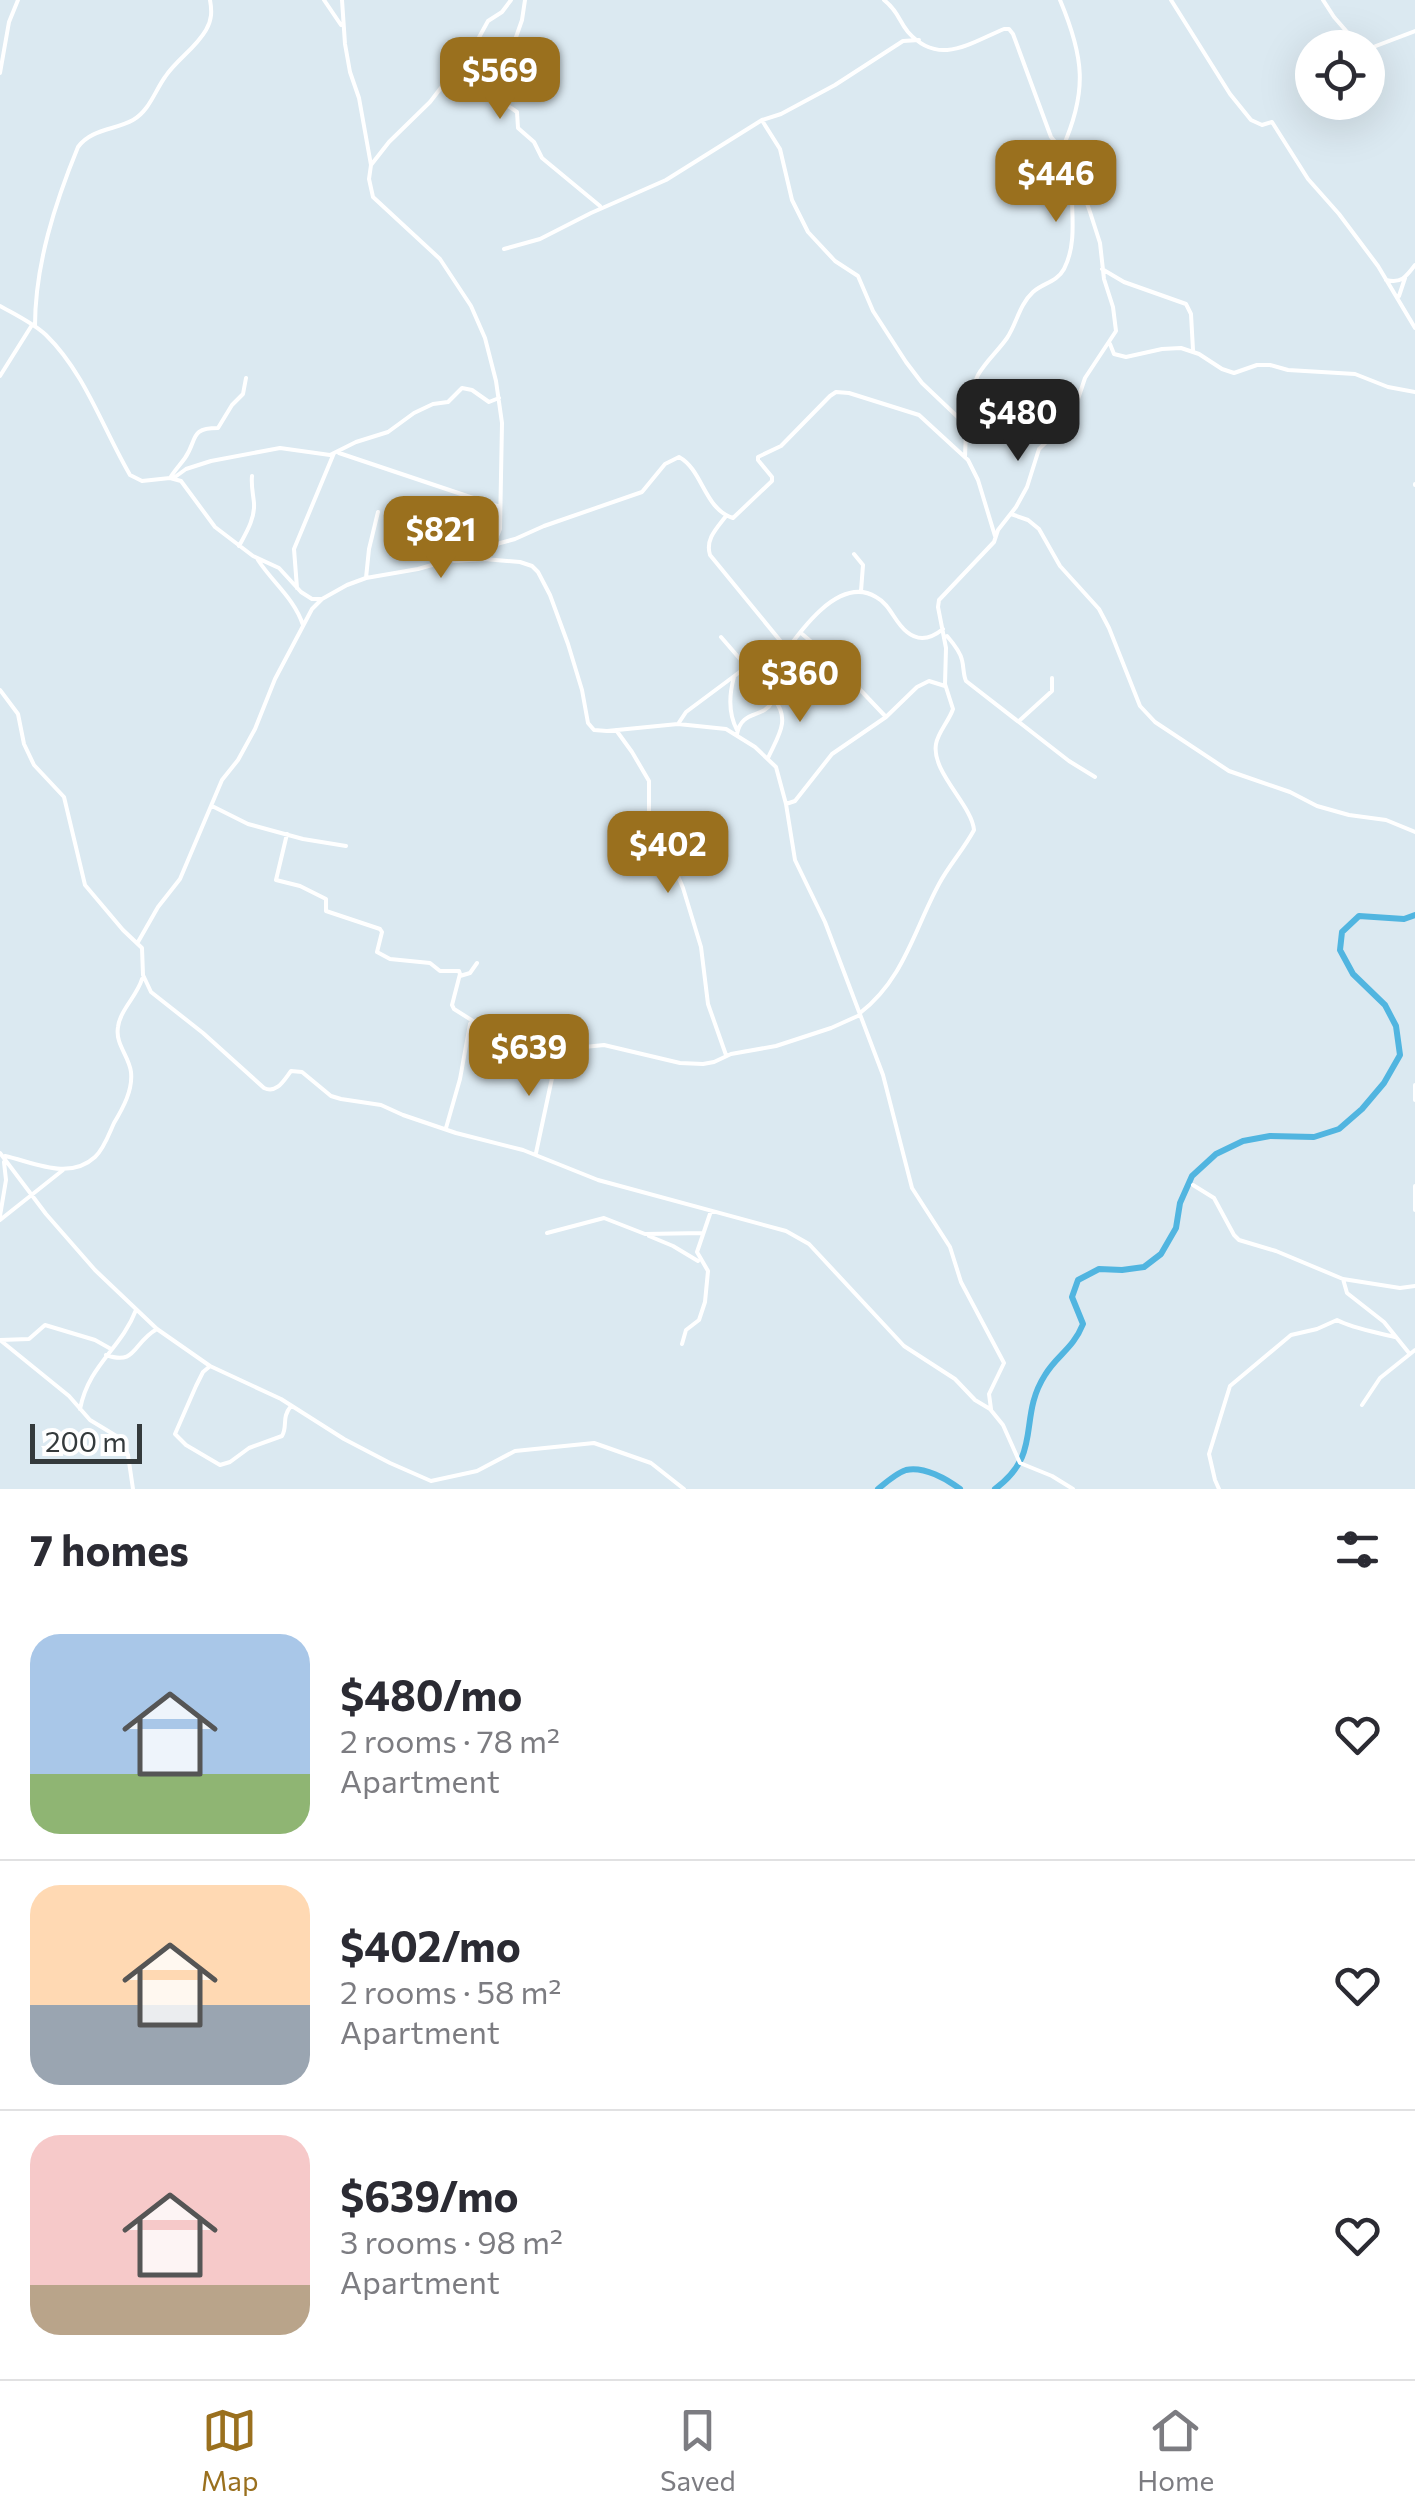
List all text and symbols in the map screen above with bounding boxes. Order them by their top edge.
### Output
map controls [1295,30,1385,120]
button: locate [1295,30,1385,120]
pin: $569 [441,37,559,122]
text: $569 [462,49,538,89]
pin: $446 [997,140,1115,225]
text: $446 [1017,152,1095,192]
pin: $480 [959,379,1077,464]
text: $480 [978,391,1058,431]
pin: $821 [382,496,500,581]
text: $821 [406,508,476,548]
pin: $360 [741,640,859,725]
text: $360 [761,652,839,692]
pin: $402 [609,811,727,896]
text: $402 [629,823,707,863]
pin: $639 [470,1014,588,1099]
text: $639 [491,1026,567,1066]
scale bar [30,1419,142,1464]
text: 200 m [45,1424,127,1458]
icon: filters [1330,1522,1385,1577]
text: 7 homes [30,1523,189,1575]
text: $480/mo [340,1668,522,1720]
icon: home [110,1674,230,1794]
icon: heart [1330,1707,1385,1762]
text: 2 rooms · 78 m² [340,1720,560,1760]
text: Apartment [340,1760,500,1800]
text: $402/mo [340,1919,521,1971]
icon: home [110,1925,230,2045]
icon: heart [1330,1958,1385,2013]
text: 2 rooms · 58 m² [340,1971,561,2011]
text: Apartment [340,2011,500,2051]
text: $639/mo [340,2169,519,2221]
icon: home [110,2175,230,2295]
icon: heart [1330,2208,1385,2263]
text: 3 rooms · 98 m² [340,2221,563,2261]
text: Apartment [340,2261,500,2301]
tab: Map [201,2403,259,2497]
tab: Saved [660,2403,736,2497]
tab: Home [1137,2403,1214,2497]

